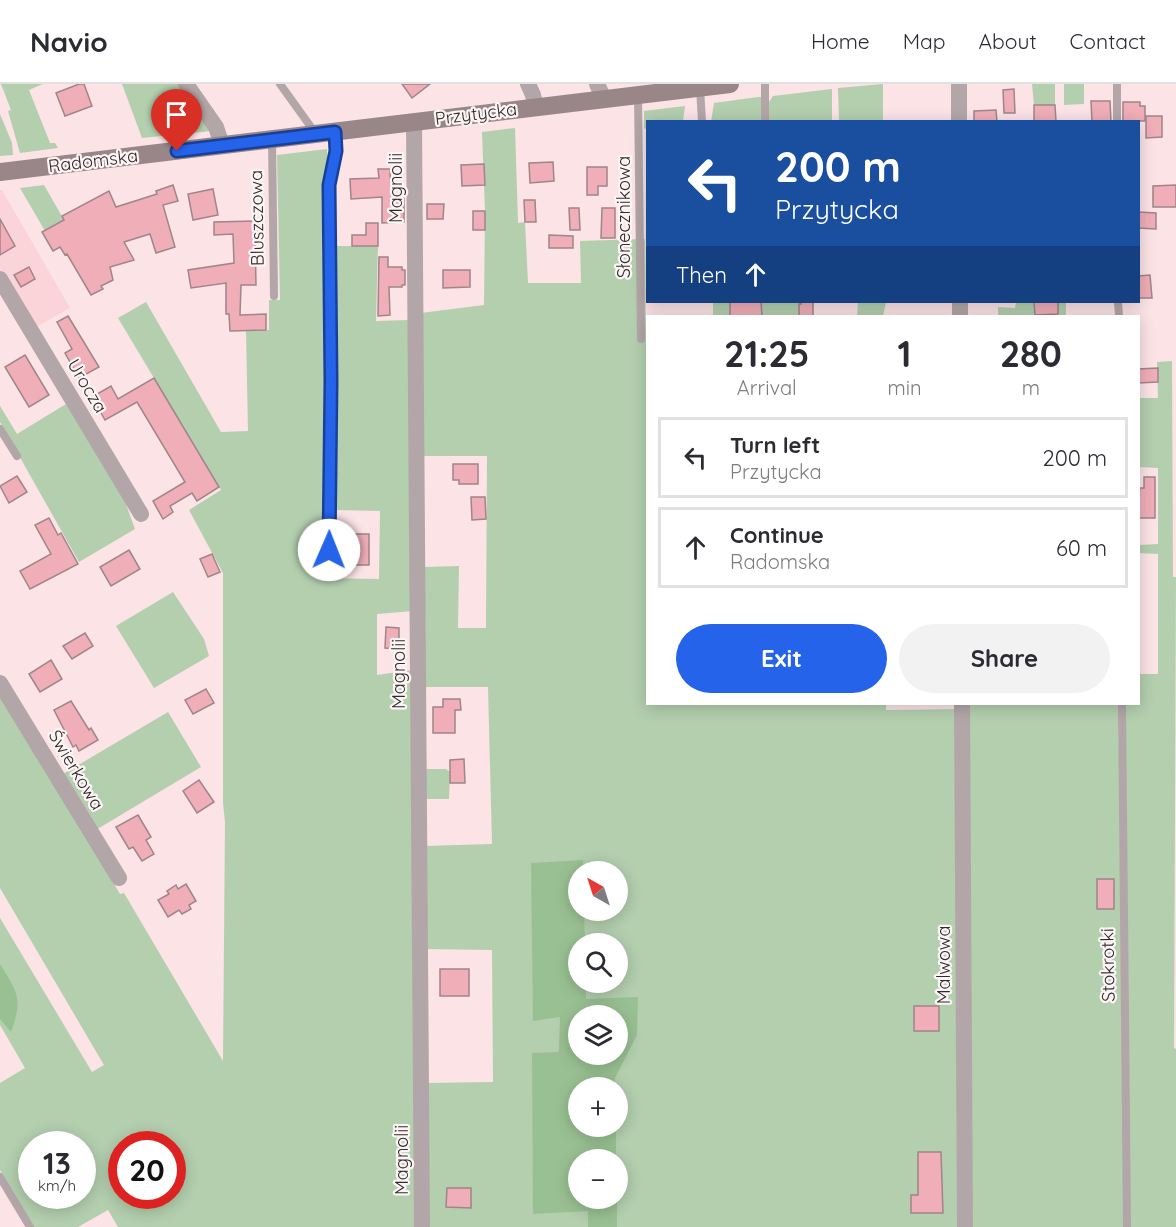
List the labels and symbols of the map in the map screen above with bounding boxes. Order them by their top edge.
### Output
pin [151,89,202,151]
street label: Przytycka [434,97,518,130]
street label: Radomska [47,144,139,177]
street label: Magnolii [384,153,407,223]
street label: Słonecznikowa [612,156,635,278]
street label: Bluszczowa [244,170,269,266]
street label: Urocza [62,354,113,417]
position arrow [297,518,361,582]
street label: Magnolii [387,639,410,709]
street label: Świerkowa [44,726,109,814]
north arrow [568,861,628,921]
street label: Malwowa [932,926,955,1004]
street label: Stokrotki [1095,928,1120,1002]
street label: Magnolii [390,1125,413,1195]
speed limit sign: 20 [108,1131,186,1209]

